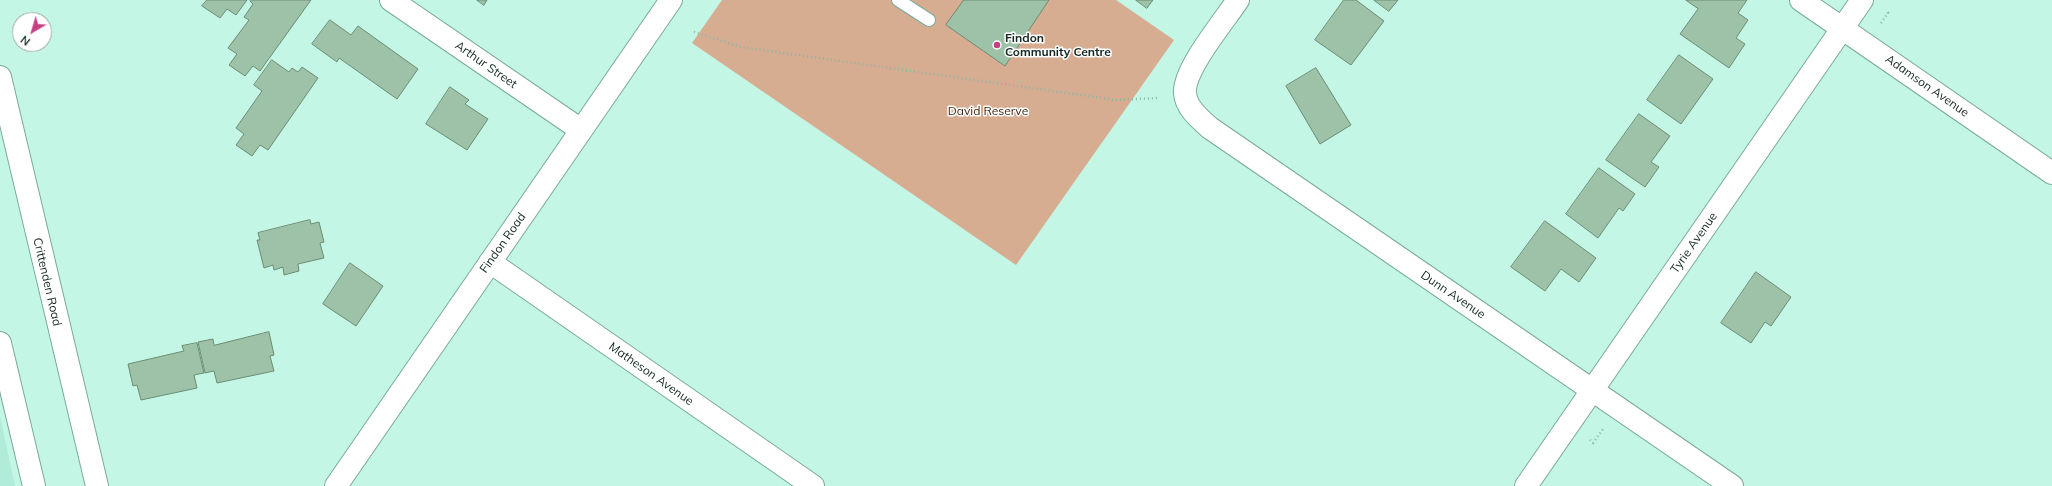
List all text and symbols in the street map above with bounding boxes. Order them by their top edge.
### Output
north arrow [12,12,52,52]
place label: Findon Community Centre [1005,31,1111,59]
text: N [18,33,33,49]
street label: Arthur Street [452,38,520,92]
marker: Findon Community Centre [992,40,1002,50]
street label: Adamson Avenue [1883,52,1971,120]
park label: David Reserve [948,104,1028,118]
street label: Findon Road [477,210,529,276]
street label: Tyrie Avenue [1668,210,1720,276]
street label: Crittenden Road [30,236,64,328]
street label: Dunn Avenue [1418,268,1488,322]
street label: Matheson Avenue [606,339,696,409]

